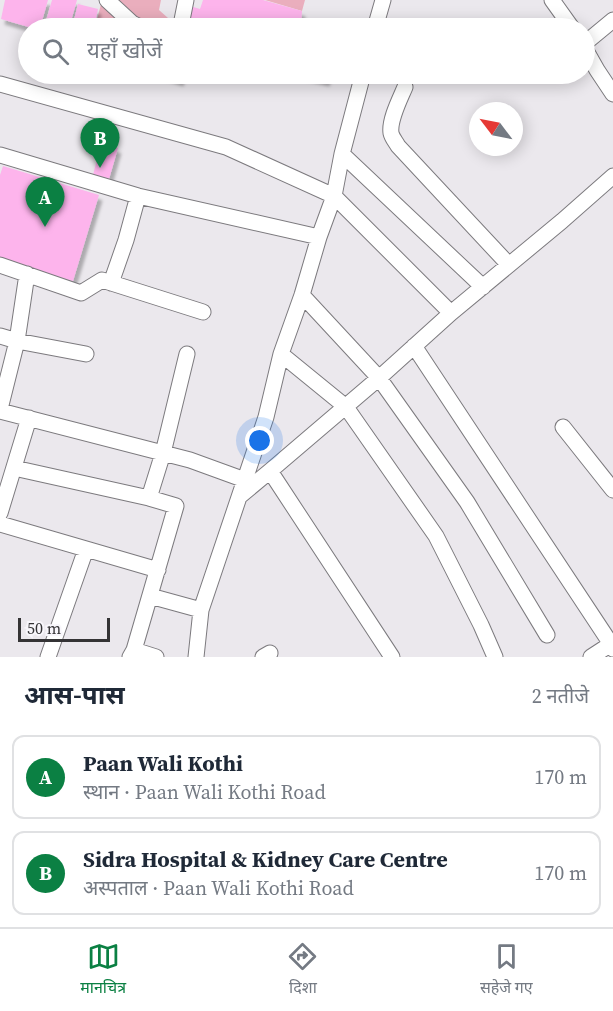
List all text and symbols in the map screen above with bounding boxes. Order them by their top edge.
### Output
search box [18,18,595,84]
icon: search [39,35,72,68]
text: यहाँ खोजें [87,35,162,65]
north arrow [469,102,523,156]
pin: B [80,118,120,168]
pin: A [26,178,64,227]
your location [245,426,274,455]
scale bar [18,615,110,642]
text: 50 m [27,617,61,639]
text: आस-पास [24,677,125,713]
text: 2 नतीजे [532,682,589,710]
text: Paan Wali Kothi [83,748,243,778]
text: A [39,763,52,791]
text: 170 m [534,763,587,791]
text: स्थान · Paan Wali Kothi Road [83,778,326,806]
text: Sidra Hospital & Kidney Care Centre [83,844,448,874]
text: B [39,859,52,887]
text: 170 m [534,859,587,887]
text: अस्पताल · Paan Wali Kothi Road [83,874,354,902]
tab: मानचित्र [80,940,126,1000]
tab: दिशा [286,940,319,1000]
tab: सहेजे गए [480,940,533,1000]

